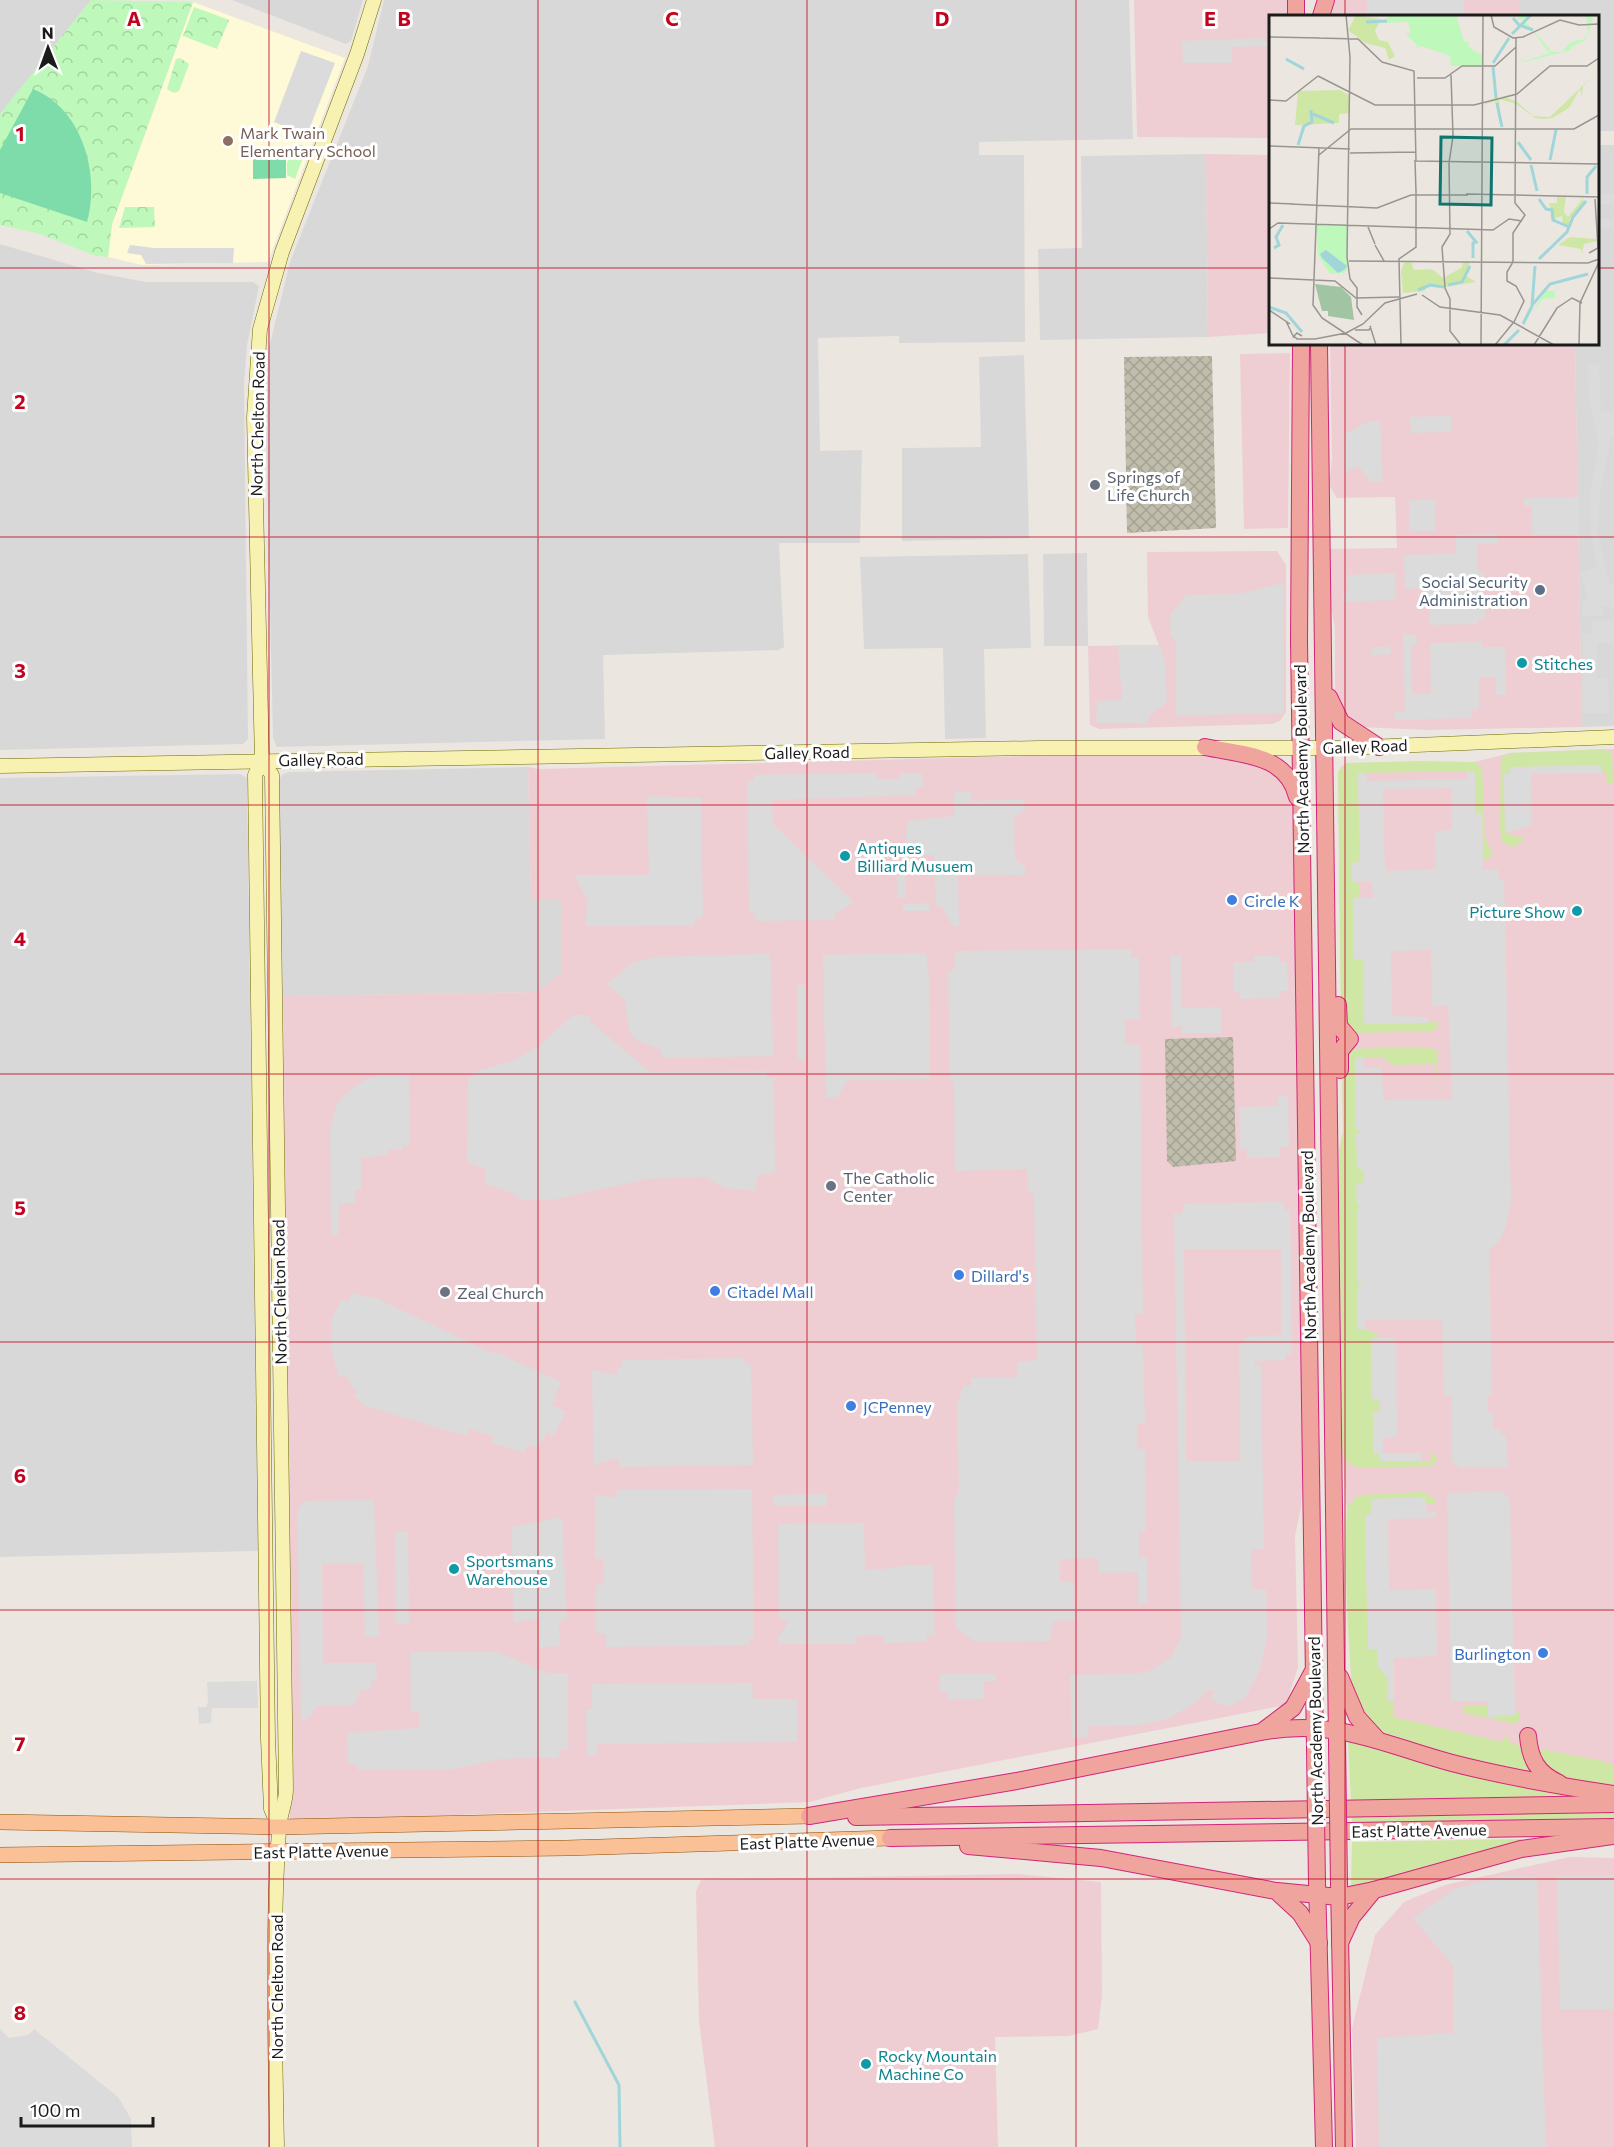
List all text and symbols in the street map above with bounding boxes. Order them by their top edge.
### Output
text: A [127,6,141,30]
text: B [397,6,411,30]
text: C [665,6,679,30]
text: D [935,6,949,30]
text: E [1204,6,1216,30]
inset map [1269,15,1599,345]
north arrow [18,18,78,78]
text: N [42,23,54,42]
text: 1 [15,121,25,145]
place label: Mark Twain Elementary School [240,123,376,160]
marker: Mark Twain Elementary School [221,134,235,148]
street label: North Chelton Road [246,351,268,497]
text: 2 [14,389,26,413]
place label: Springs of Life Church [1107,467,1190,504]
marker: Springs of Life Church [1088,478,1102,492]
place label: Social Security Administration [1419,572,1528,609]
marker: Social Security Administration [1533,583,1547,597]
place label: Stitches [1534,654,1593,673]
marker: Stitches [1515,656,1529,670]
text: 3 [14,658,26,682]
street label: North Academy Boulevard [1290,664,1312,854]
street label: Galley Road [1322,735,1408,757]
street label: Galley Road [764,742,850,762]
street label: Galley Road [278,749,364,769]
place label: Antiques Billiard Musuem [857,838,973,875]
marker: Antiques Billiard Musuem [838,849,852,863]
place label: Circle K [1244,891,1300,910]
marker: Circle K [1225,893,1239,907]
place label: Picture Show [1469,902,1565,921]
marker: Picture Show [1570,904,1584,918]
text: 4 [14,926,26,950]
street label: North Academy Boulevard [1297,1150,1319,1340]
place label: The Catholic Center [843,1168,935,1205]
marker: The Catholic Center [824,1179,838,1193]
text: 5 [14,1195,26,1219]
street label: North Chelton Road [268,1219,290,1365]
place label: Dillard's [971,1266,1029,1285]
marker: Dillard's [952,1268,966,1282]
place label: Citadel Mall [727,1282,813,1301]
place label: Zeal Church [457,1283,544,1302]
marker: Citadel Mall [708,1284,722,1298]
marker: Zeal Church [438,1285,452,1299]
place label: JCPenney [863,1397,932,1416]
marker: JCPenney [844,1399,858,1413]
text: 6 [14,1463,26,1487]
place label: Sportsmans Warehouse [466,1551,553,1588]
marker: Sportsmans Warehouse [447,1562,461,1576]
street label: North Academy Boulevard [1304,1636,1326,1826]
place label: Burlington [1454,1644,1531,1663]
marker: Burlington [1536,1646,1550,1660]
text: 7 [15,1731,26,1755]
street label: East Platte Avenue [1351,1819,1487,1841]
street label: East Platte Avenue [739,1829,875,1853]
street label: East Platte Avenue [253,1840,389,1862]
street label: North Chelton Road [267,1914,286,2060]
text: 8 [14,2000,26,2024]
place label: Rocky Mountain Machine Co [878,2046,997,2083]
marker: Rocky Mountain Machine Co [859,2057,873,2071]
scale bar [21,2090,153,2128]
text: 100 m [30,2099,80,2121]

